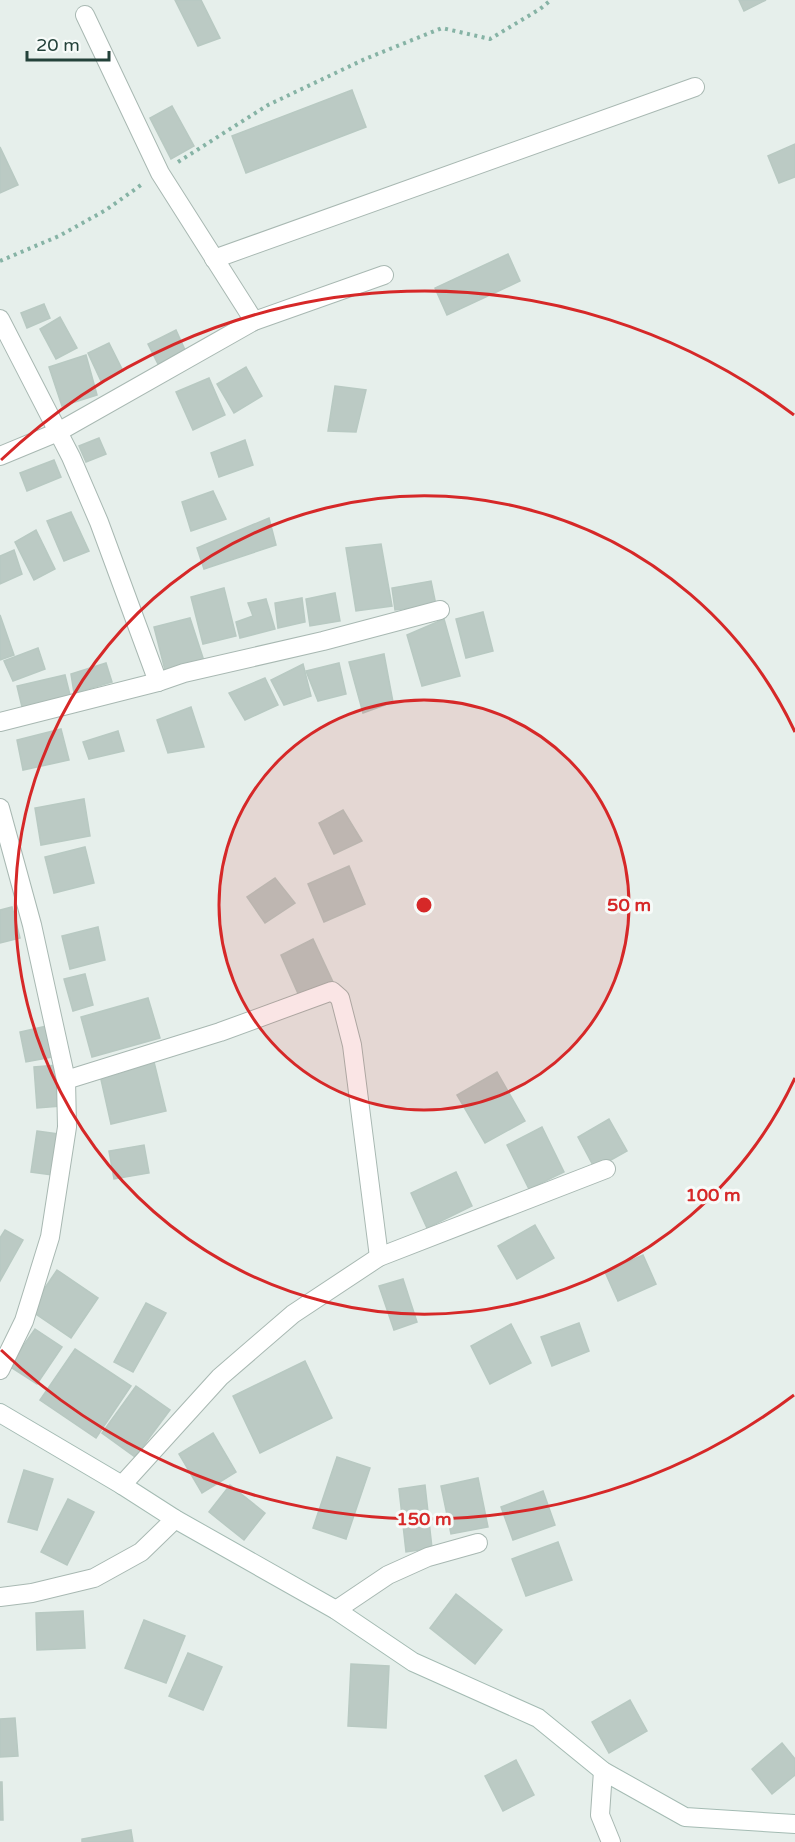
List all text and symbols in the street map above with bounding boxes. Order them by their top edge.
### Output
scale bar [27,24,110,62]
text: 20 m [36,34,80,56]
text: 50 m [607,894,651,916]
centre of rings [414,895,434,915]
text: 100 m [685,1184,741,1206]
text: 150 m [396,1508,452,1530]

